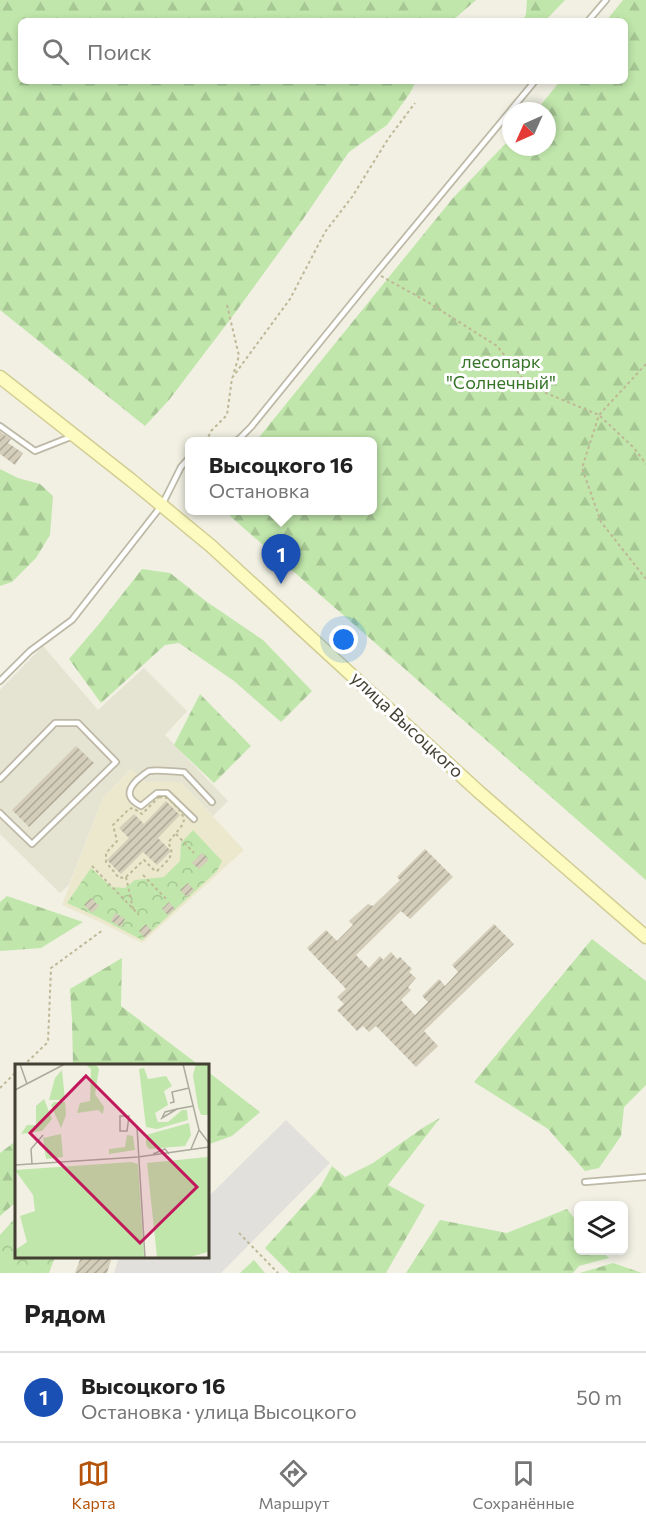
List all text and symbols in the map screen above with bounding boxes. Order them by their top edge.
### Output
search box [18,18,628,84]
icon: search [39,35,72,68]
text: Поиск [87,38,152,65]
north arrow [502,102,556,156]
park label: лесопарк "Солнечный" [446,350,556,393]
popup [185,437,377,515]
text: Высоцкого 16 [209,451,353,478]
text: Остановка [209,478,310,502]
pin: 1 [262,534,300,584]
your location [329,625,358,654]
street label: улица Высоцкого [347,666,469,782]
inset map [15,1064,208,1258]
map controls [574,1201,628,1255]
button: layers [574,1201,628,1255]
text: Рядом [24,1297,106,1328]
text: Высоцкого 16 [81,1372,226,1399]
text: 1 [39,1385,48,1409]
text: 50 m [576,1385,622,1409]
text: Остановка · улица Высоцкого [81,1399,357,1423]
tab: Карта [71,1457,116,1512]
tab: Маршрут [258,1457,330,1512]
tab: Сохранённые [472,1457,575,1512]

